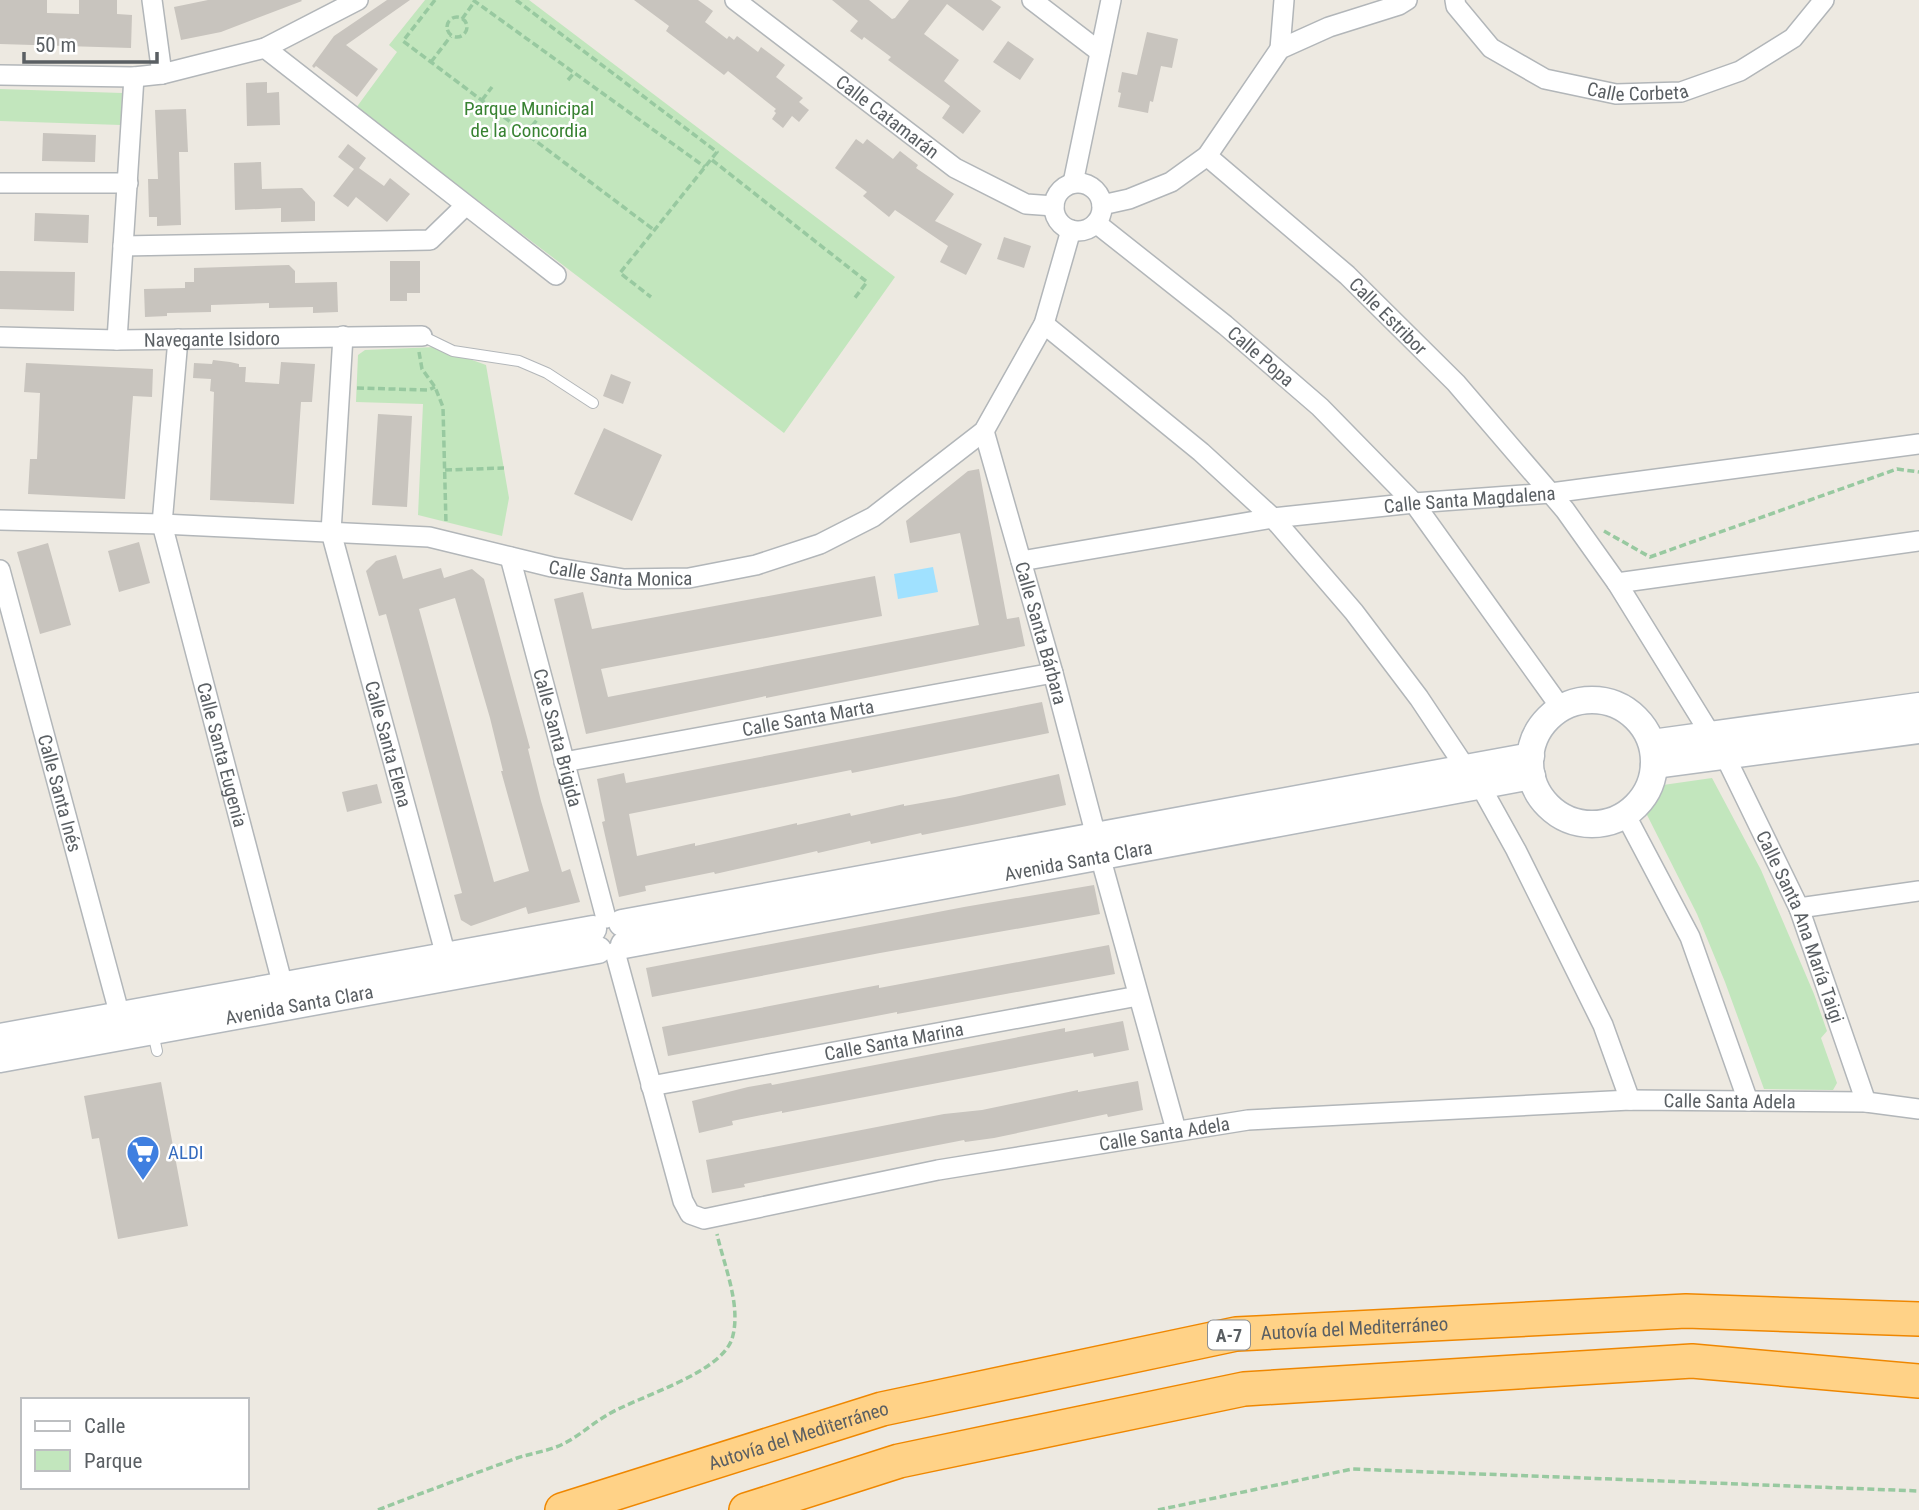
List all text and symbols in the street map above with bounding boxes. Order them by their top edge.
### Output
scale bar [24,21,158,65]
text: 50 m [35,33,76,57]
street label: Calle Catamarán [831,70,944,163]
street label: Calle Corbeta [1585,77,1691,106]
park label: Parque Municipal de la Concordia [464,97,594,142]
street label: Calle Estribor [1345,272,1432,360]
street label: Calle Popa [1223,321,1299,391]
street label: Navegante Isidoro [144,326,280,351]
street label: Calle Santa Magdalena [1382,481,1556,518]
street label: Calle Santa Monica [547,555,692,591]
street label: Calle Santa Bárbara [1010,559,1072,707]
street label: Calle Santa Brigida [529,666,587,809]
street label: Calle Santa Elena [360,678,417,810]
street label: Calle Santa Eugenia [192,680,252,829]
street label: Calle Santa Marta [740,694,876,741]
street label: Calle Santa Inés [33,732,87,854]
street label: Calle Santa Ana María Taigi [1751,827,1849,1026]
street label: Avenida Santa Clara [1002,835,1154,885]
street label: Avenida Santa Clara [223,980,375,1029]
street label: Calle Santa Marina [822,1017,965,1065]
street label: Calle Santa Adela [1664,1089,1796,1113]
street label: Calle Santa Adela [1097,1112,1231,1155]
supermarket icon: ALDI [124,1133,162,1182]
place label: ALDI [168,1141,204,1164]
street label: Autovía del Mediterráneo [1260,1312,1449,1344]
road number: A-7 [1208,1320,1250,1350]
street label: Autovía del Mediterráneo [706,1396,891,1475]
legend [21,1398,248,1489]
text: Calle [84,1414,126,1438]
text: Parque [84,1449,142,1473]

